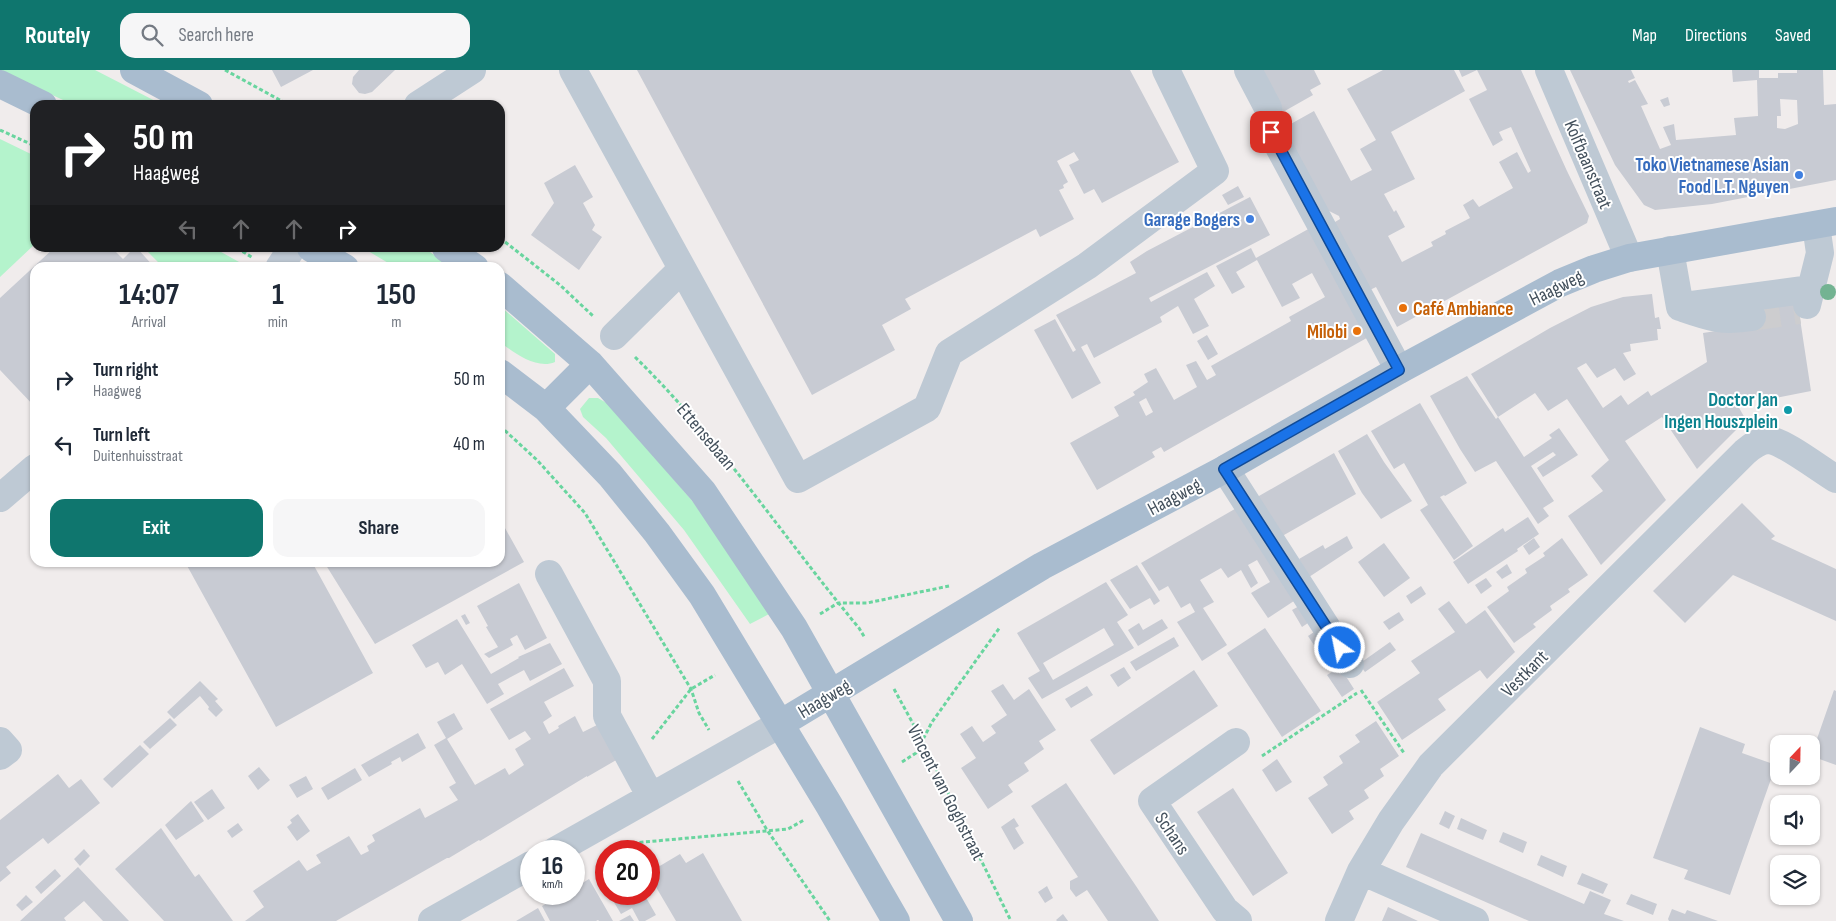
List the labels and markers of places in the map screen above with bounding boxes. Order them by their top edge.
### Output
pin [1250,111,1292,153]
place label: Toko Vietnamese Asian Food L.T. Nguyen [1635,154,1789,199]
marker: Toko Vietnamese Asian Food L.T. Nguyen [1793,169,1805,181]
place label: Garage Bogers [1144,209,1240,232]
marker: Garage Bogers [1244,213,1256,225]
place label: Café Ambiance [1413,298,1513,321]
marker: Café Ambiance [1397,302,1409,314]
place label: Milobi [1307,321,1347,344]
marker: Milobi [1351,325,1363,337]
place label: Doctor Jan Ingen Houszplein [1664,389,1778,434]
marker: Doctor Jan Ingen Houszplein [1782,404,1794,416]

